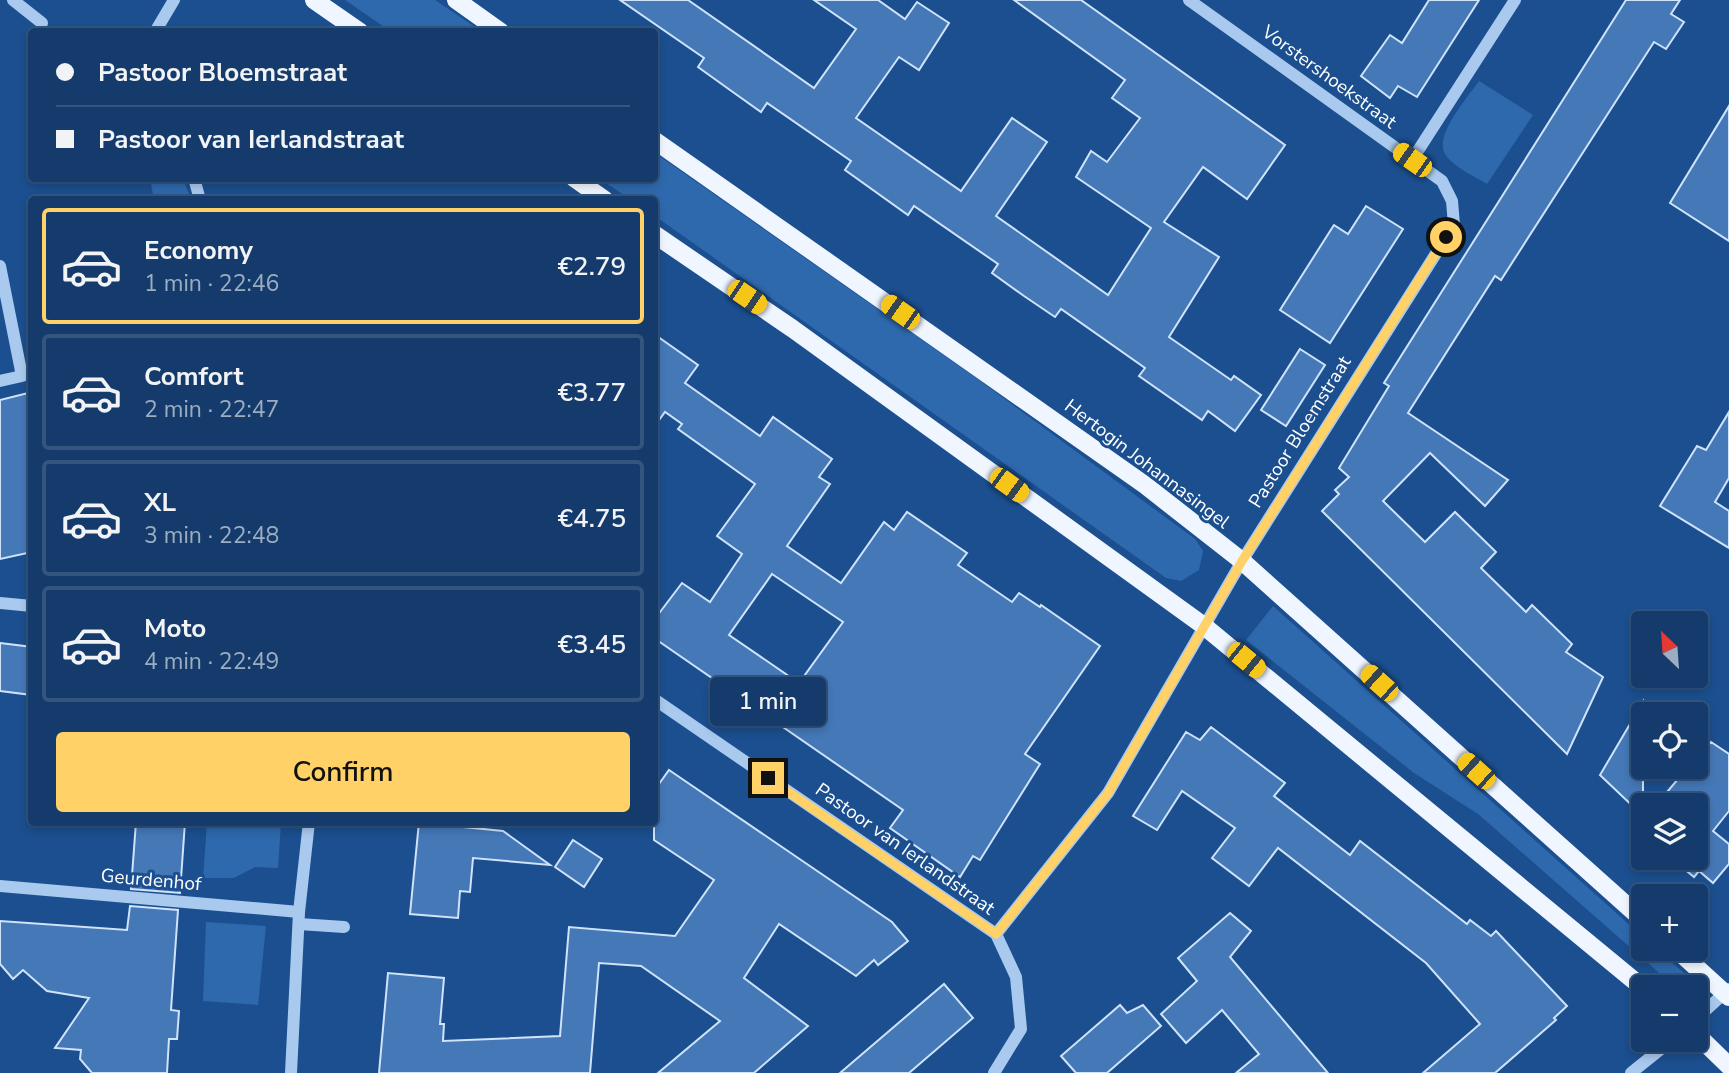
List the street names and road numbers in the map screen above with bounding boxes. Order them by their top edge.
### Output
street label: Vorstershoekstraat [1256,19,1402,135]
street label: Pastoor Bloemstraat [1243,351,1357,513]
street label: Hertogin Johannasingel [1059,393,1235,535]
street label: Pastoor van Ierlandstraat [810,777,1000,921]
street label: Geurdenhof [100,863,203,897]

